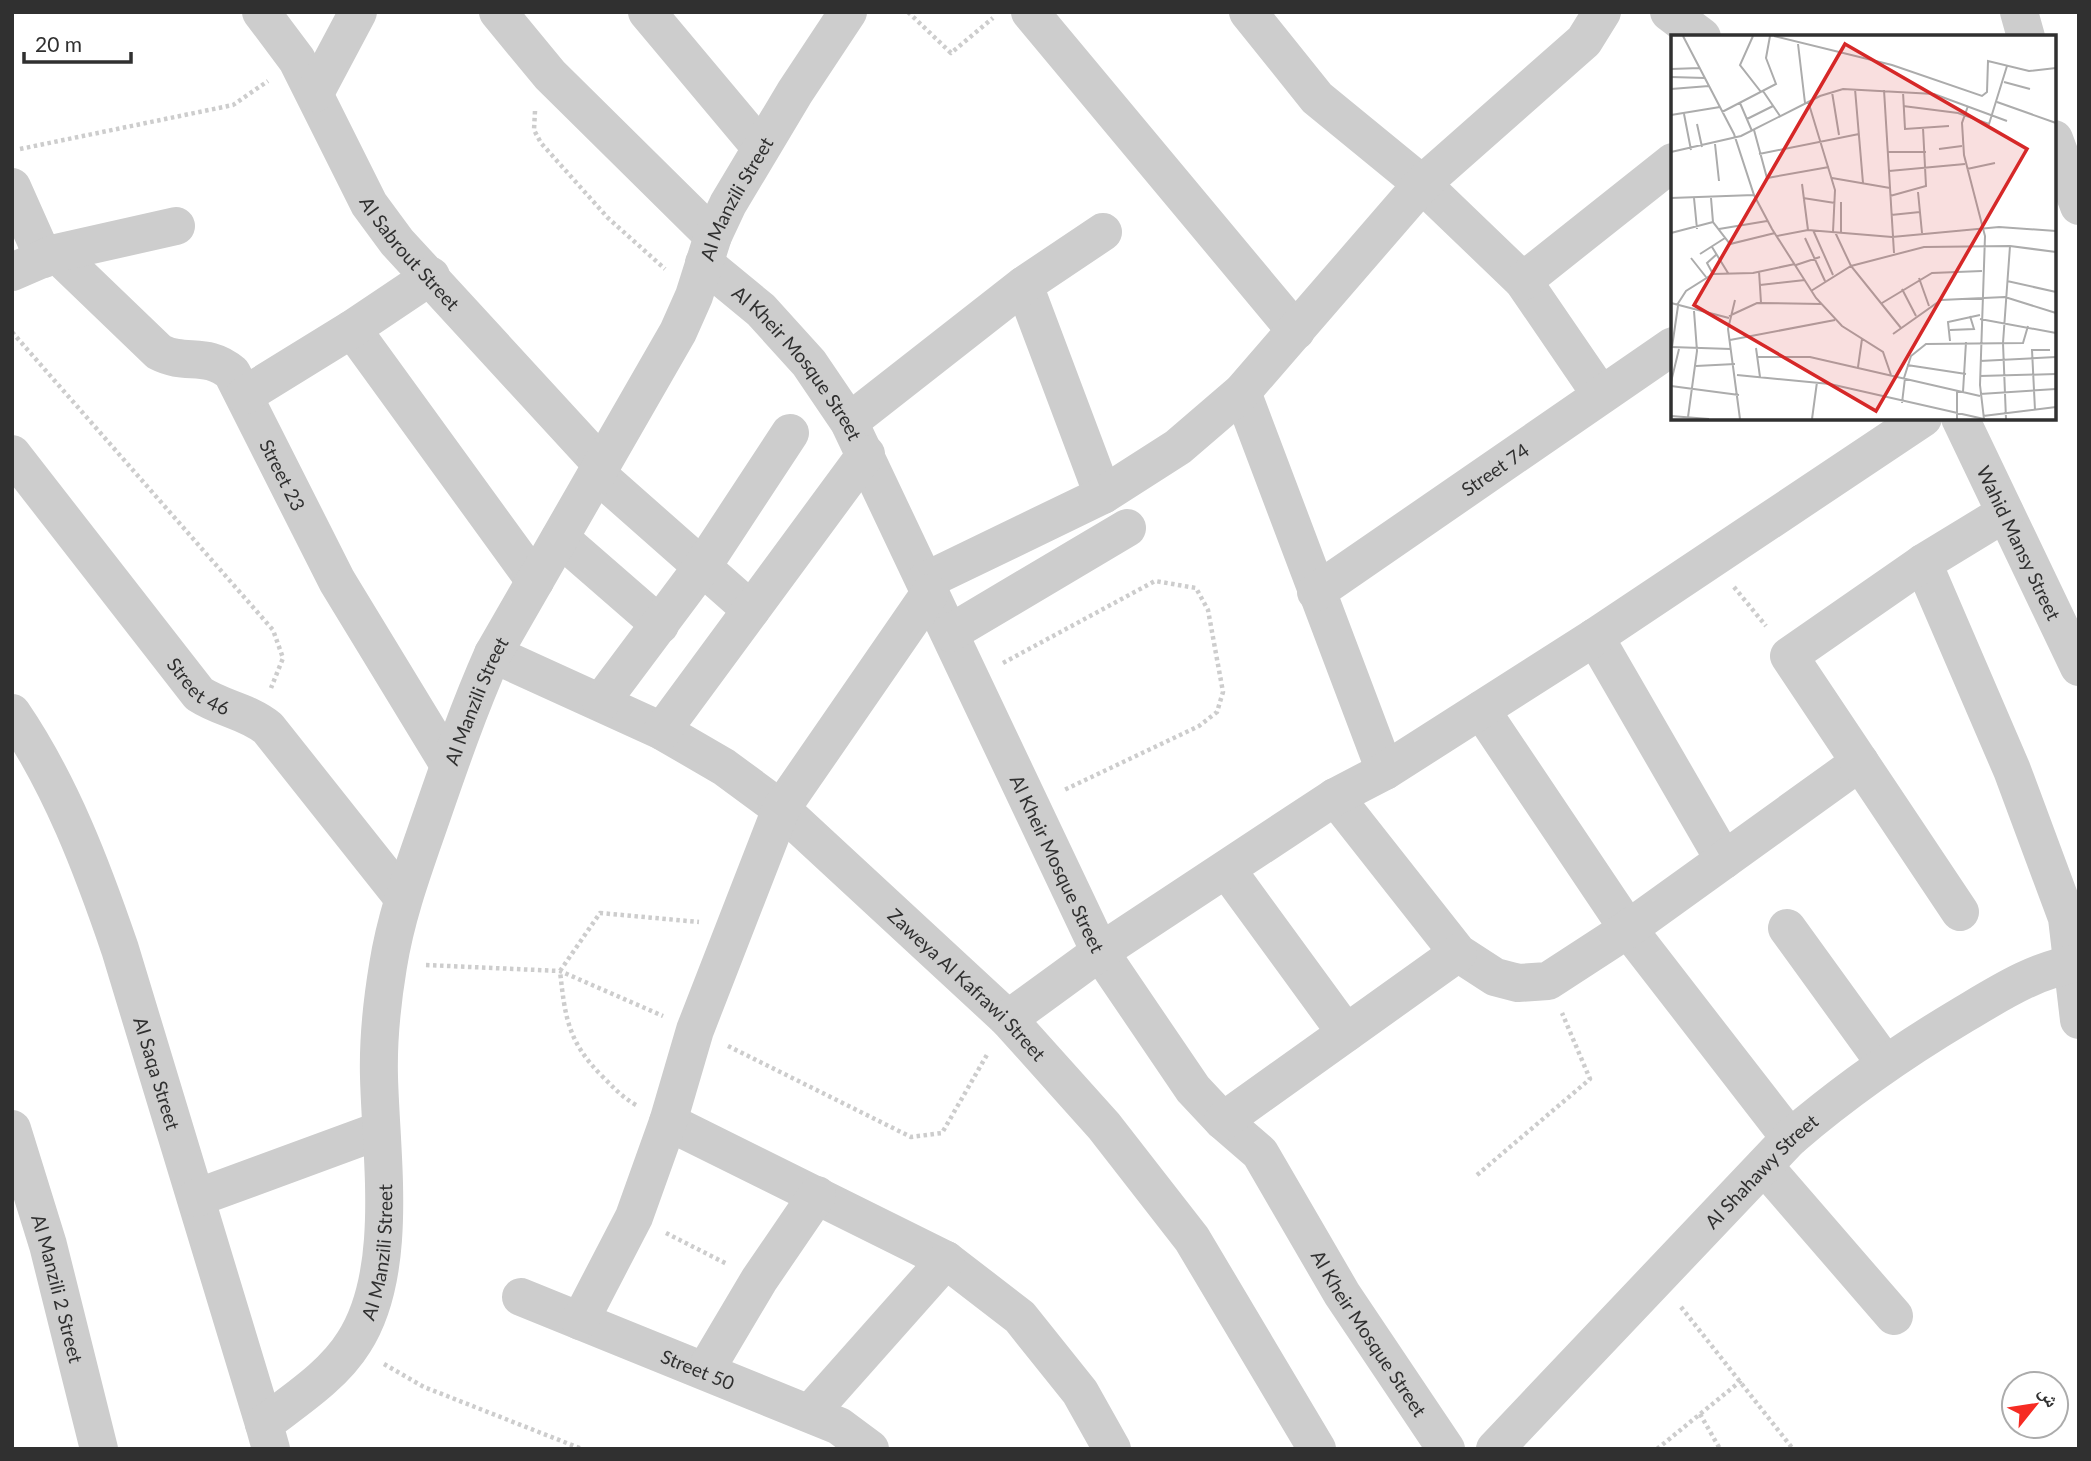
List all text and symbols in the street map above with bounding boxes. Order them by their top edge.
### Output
scale bar [24,21,131,65]
text: 20 m [35,31,82,56]
inset map [1671,35,2056,420]
street label: Al Manzili Street [694,132,777,263]
street label: Al Sabrout Street [356,193,465,315]
street label: Al Kheir Mosque Street [728,280,867,444]
street label: Street 23 [256,435,311,514]
street label: Street 74 [1456,438,1533,500]
street label: Wahid Mansy Street [1973,462,2066,624]
street label: Al Manzili Street [439,632,512,768]
street label: Street 46 [163,652,233,719]
street label: Al Kheir Mosque Street [1006,771,1110,956]
street label: Zaweya Al Kafrawi Street [884,903,1051,1065]
street label: Al Saqa Street [130,1014,186,1133]
street label: Al Shahawy Street [1699,1108,1822,1233]
street label: Al Manzili Street [355,1184,396,1323]
street label: Al Manzili 2 Street [28,1211,89,1365]
street label: Al Kheir Mosque Street [1307,1245,1432,1420]
street label: Street 50 [658,1344,738,1394]
north arrow [2000,1370,2070,1440]
text: ش [2034,1382,2065,1411]

